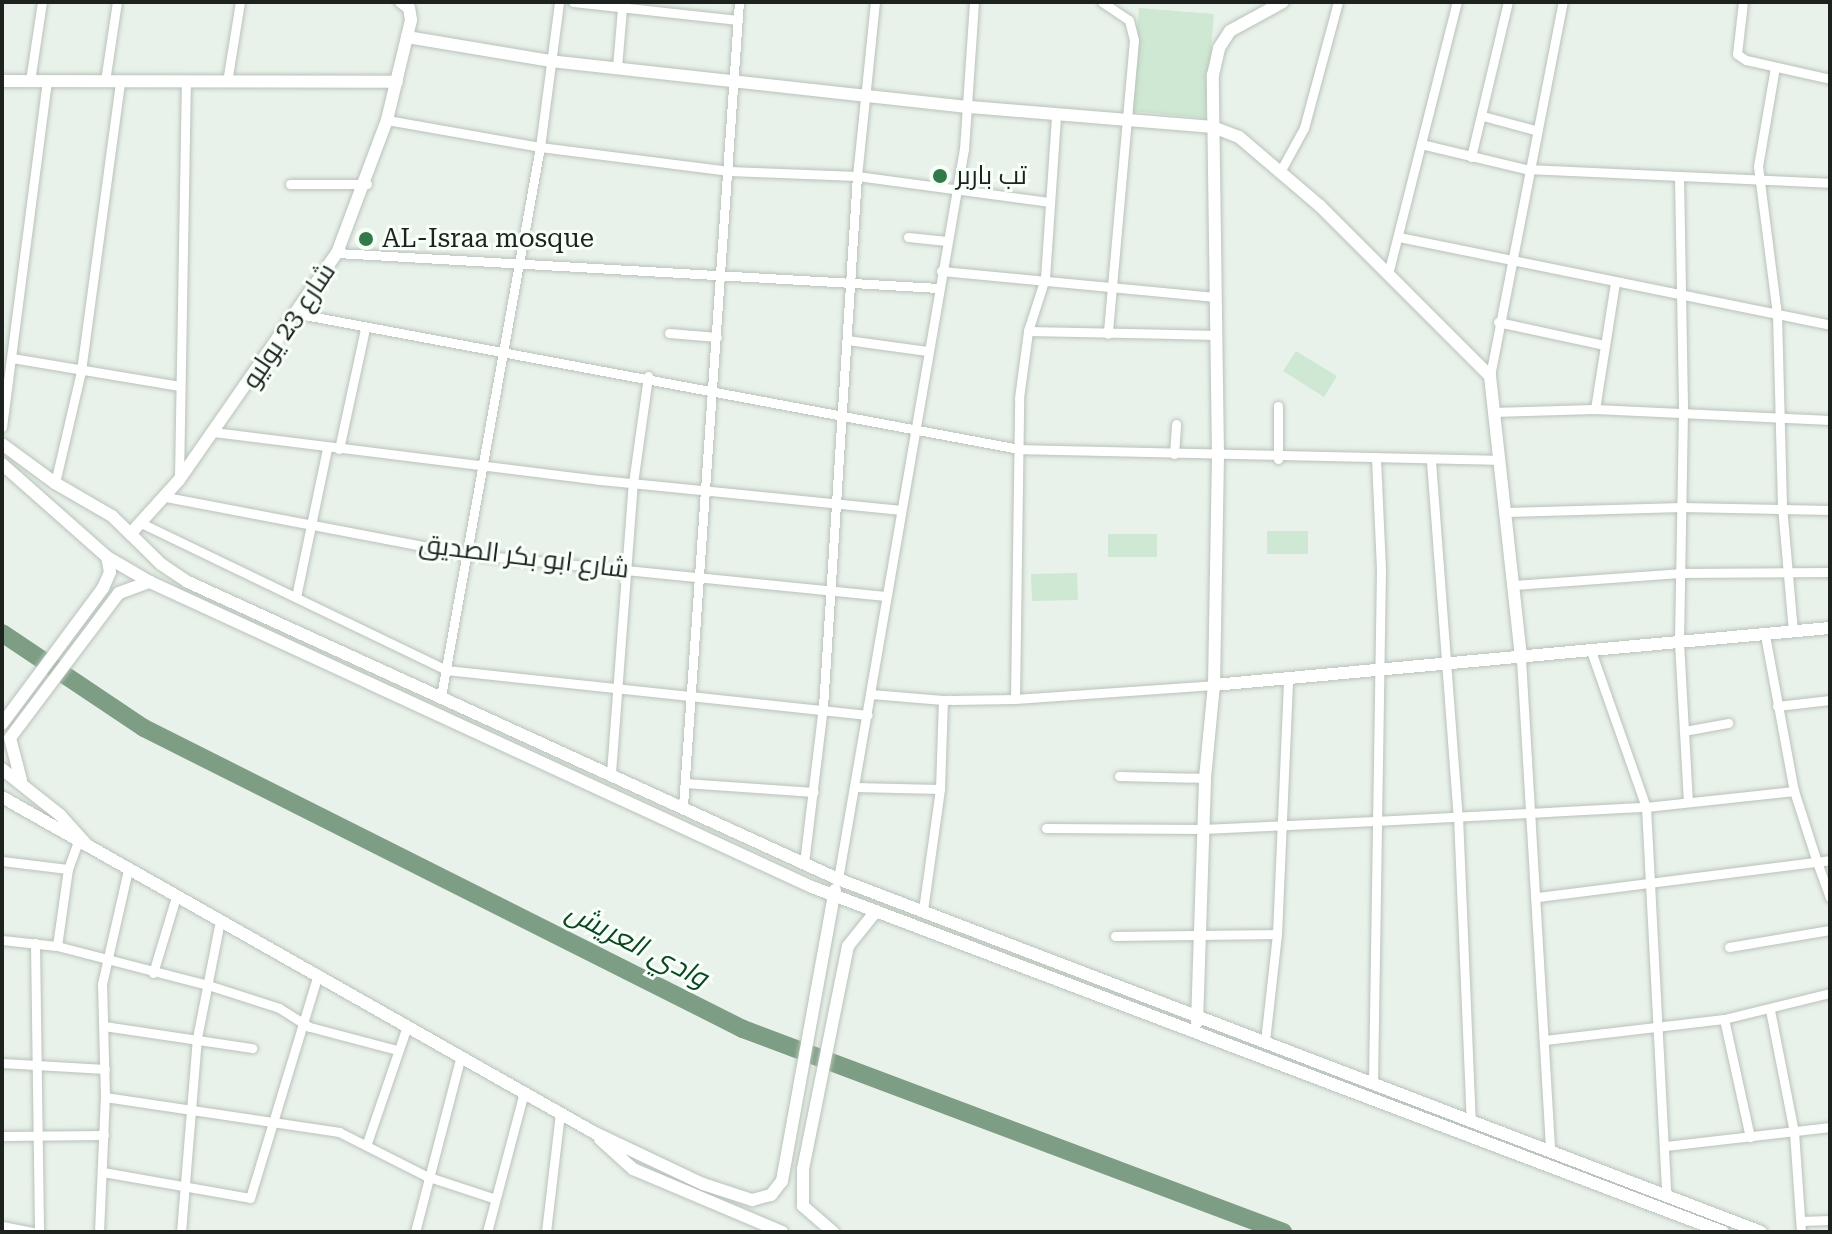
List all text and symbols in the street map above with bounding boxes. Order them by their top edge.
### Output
place label: تب باربر [956,160,1027,192]
marker: تب باربر [931,167,949,185]
place label: AL-Israa mosque [382,223,594,255]
marker: AL-Israa mosque [357,230,375,248]
street label: شارع 23 يوليو [236,257,342,395]
street label: شارع ابو بكر الصديق [417,529,631,585]
water label: وادي العريش [561,895,713,995]

